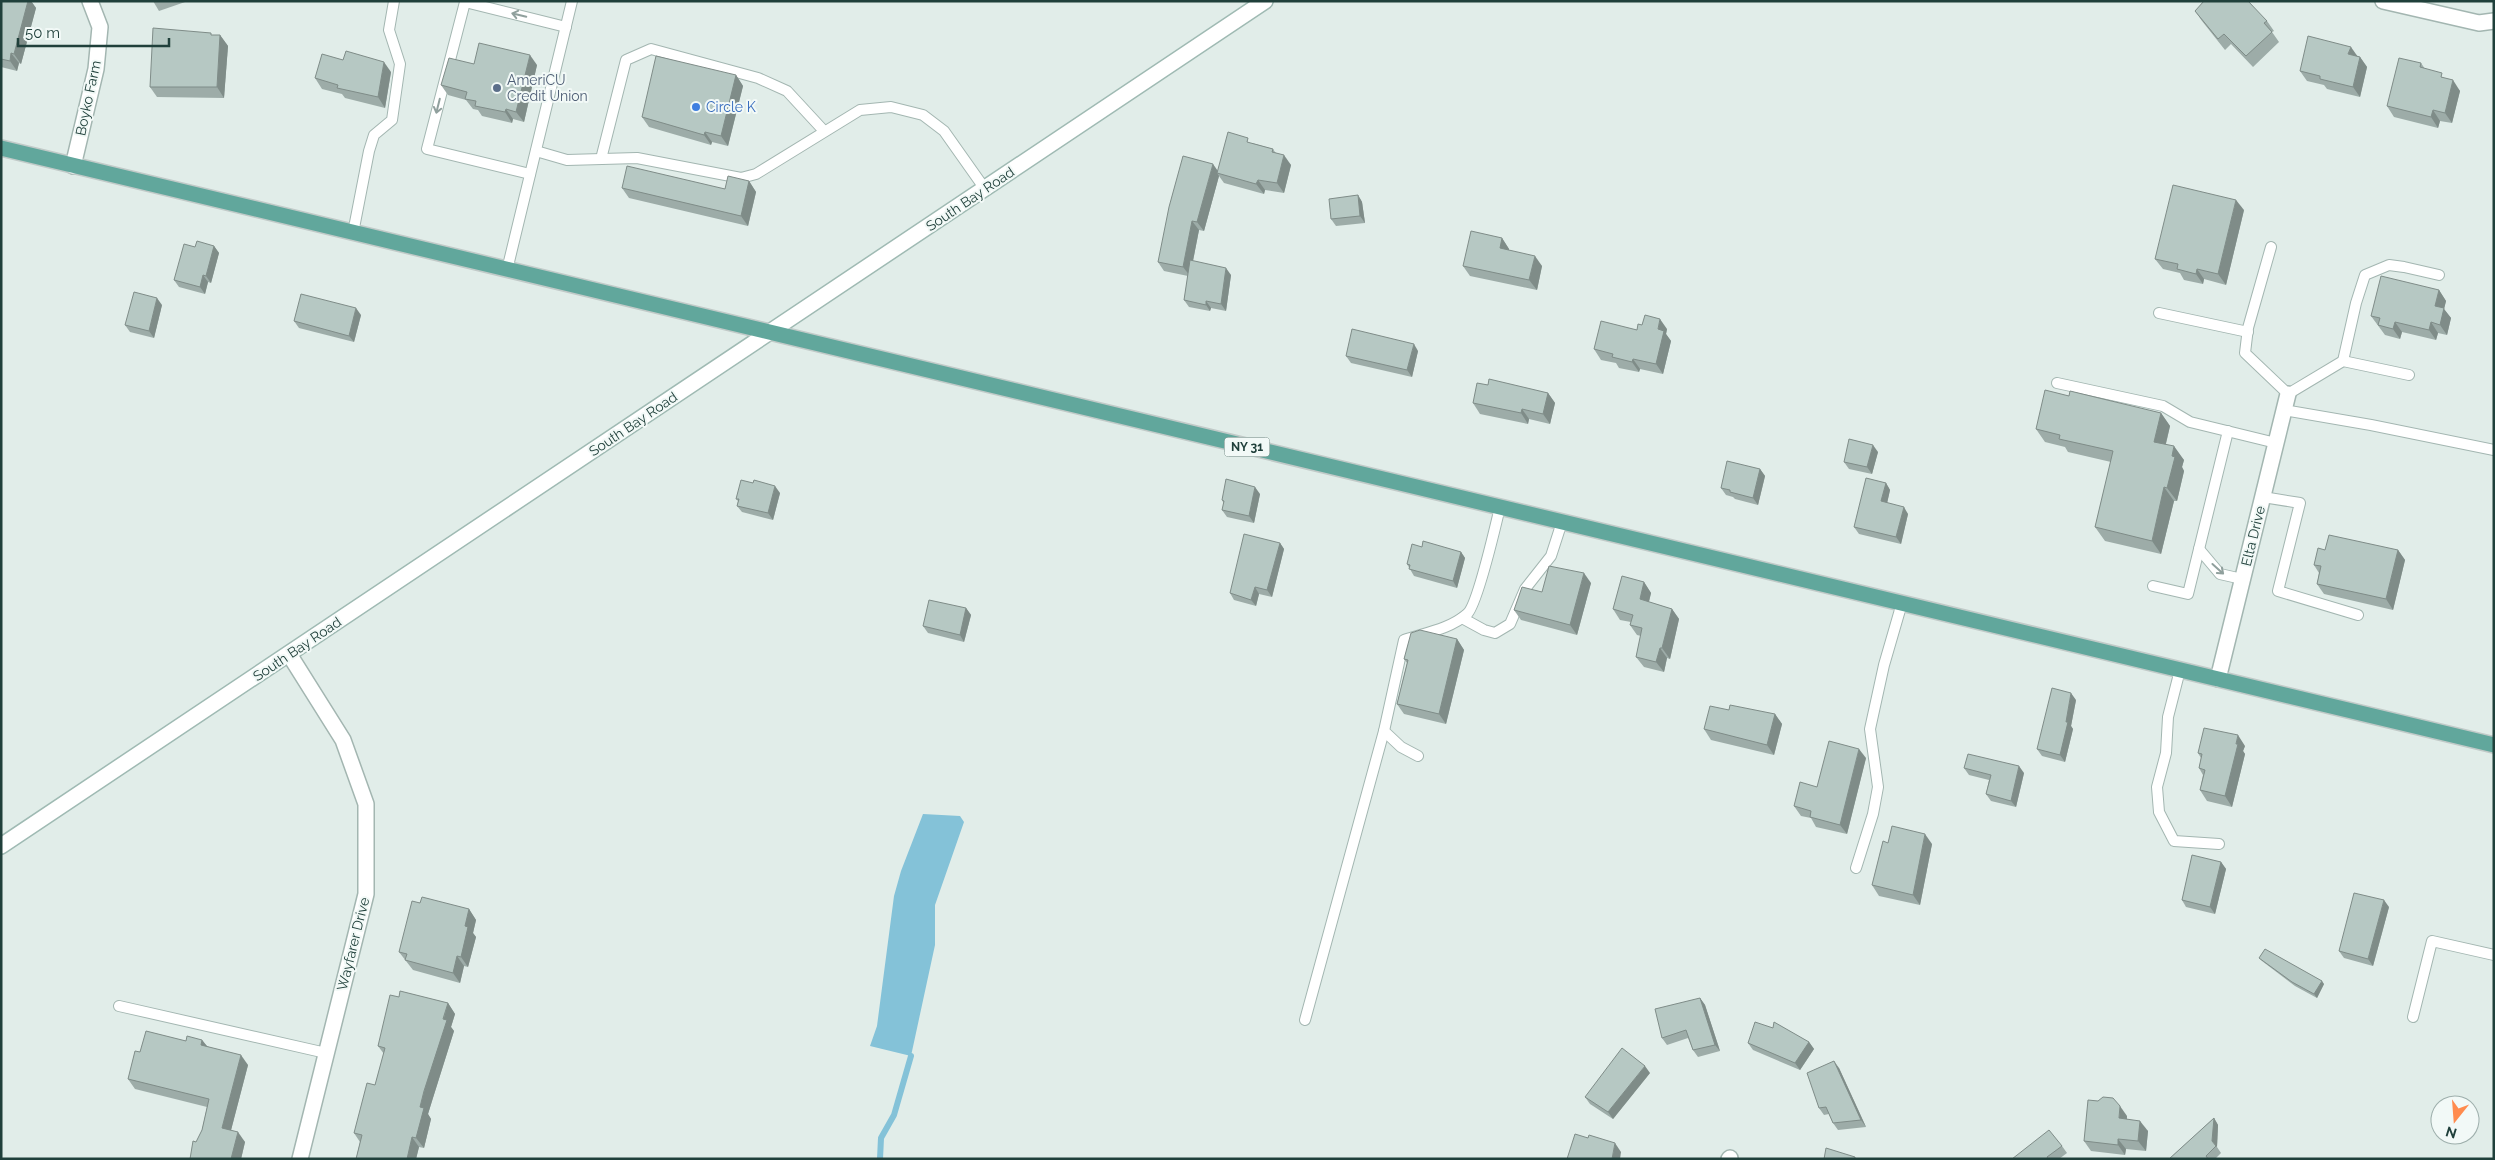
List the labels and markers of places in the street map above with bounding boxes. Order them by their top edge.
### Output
place label: AmeriCU Credit Union [507,72,588,104]
marker: AmeriCU Credit Union [491,82,503,94]
place label: Circle K [706,99,756,115]
marker: Circle K [690,101,702,113]

